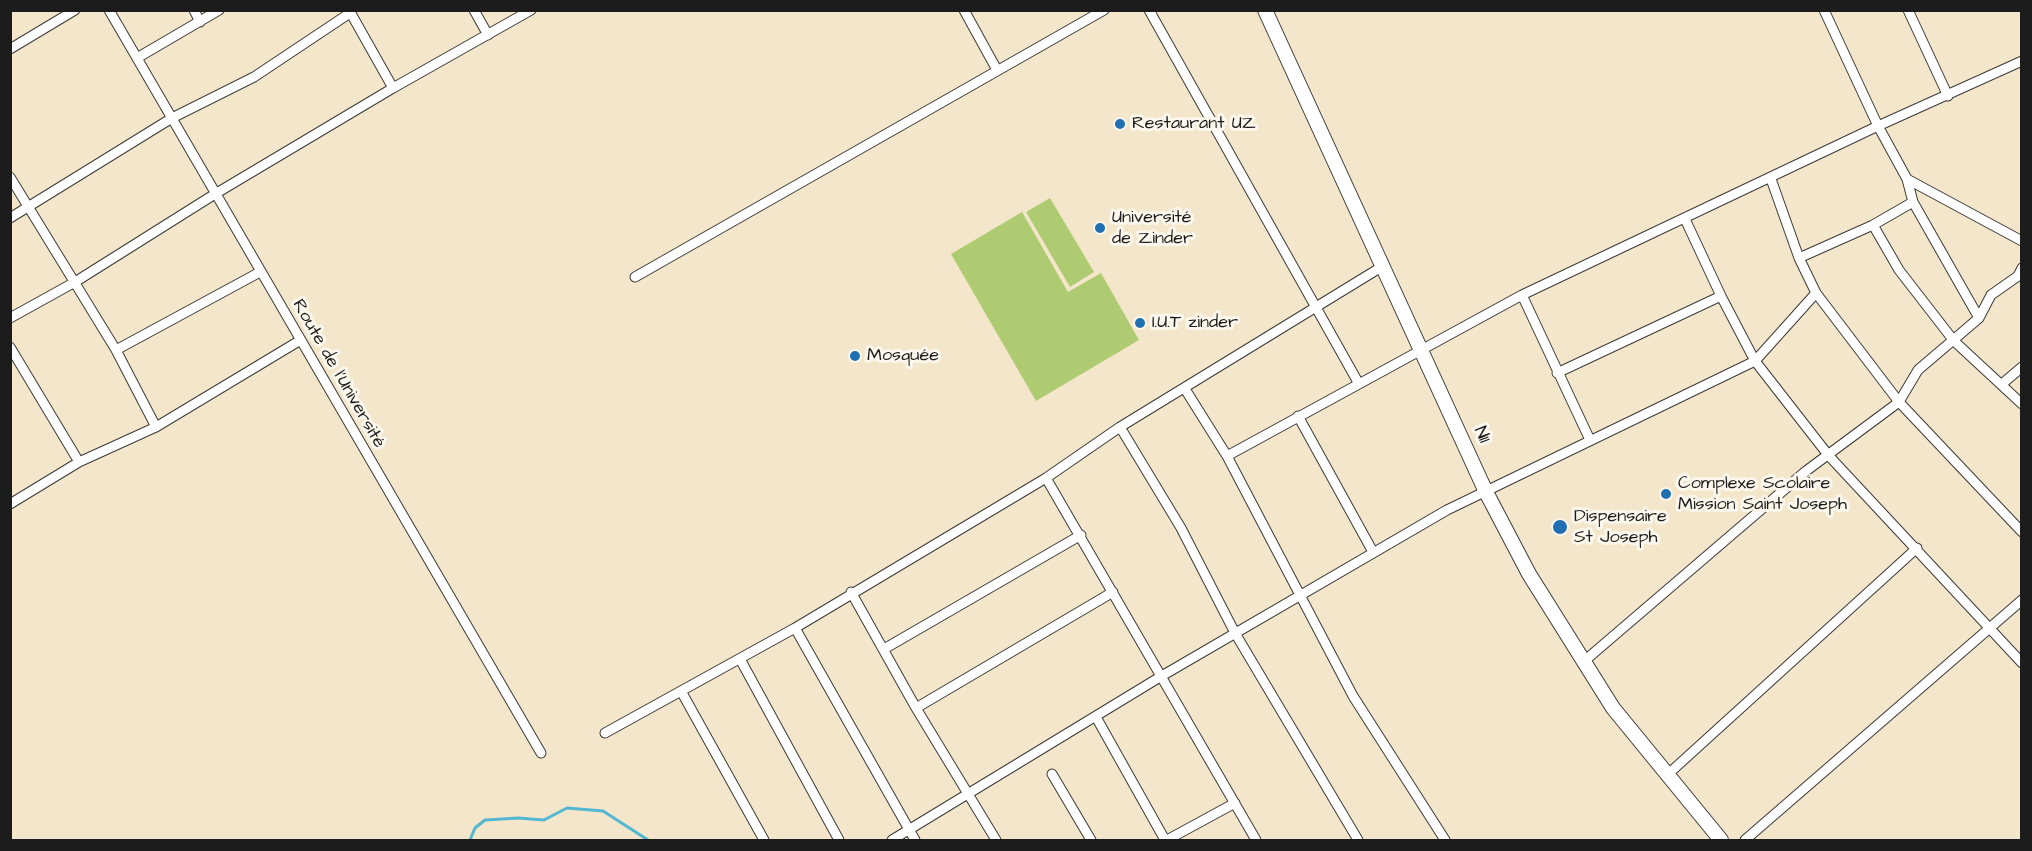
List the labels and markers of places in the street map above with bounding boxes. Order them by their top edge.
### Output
place label: Restaurant UZ [1132,113,1256,135]
marker: Restaurant UZ [1113,117,1127,131]
place label: Université de Zinder [1112,207,1193,250]
marker: Université de Zinder [1093,221,1107,235]
place label: I.U.T zinder [1152,312,1238,334]
marker: I.U.T zinder [1133,316,1147,330]
place label: Mosquée [867,345,939,367]
marker: Mosquée [848,349,862,363]
place label: Complexe Scolaire Mission Saint Joseph [1678,473,1847,516]
marker: Complexe Scolaire Mission Saint Joseph [1659,487,1673,501]
place label: Dispensaire St Joseph [1574,506,1667,548]
marker: Dispensaire St Joseph [1551,518,1569,536]

